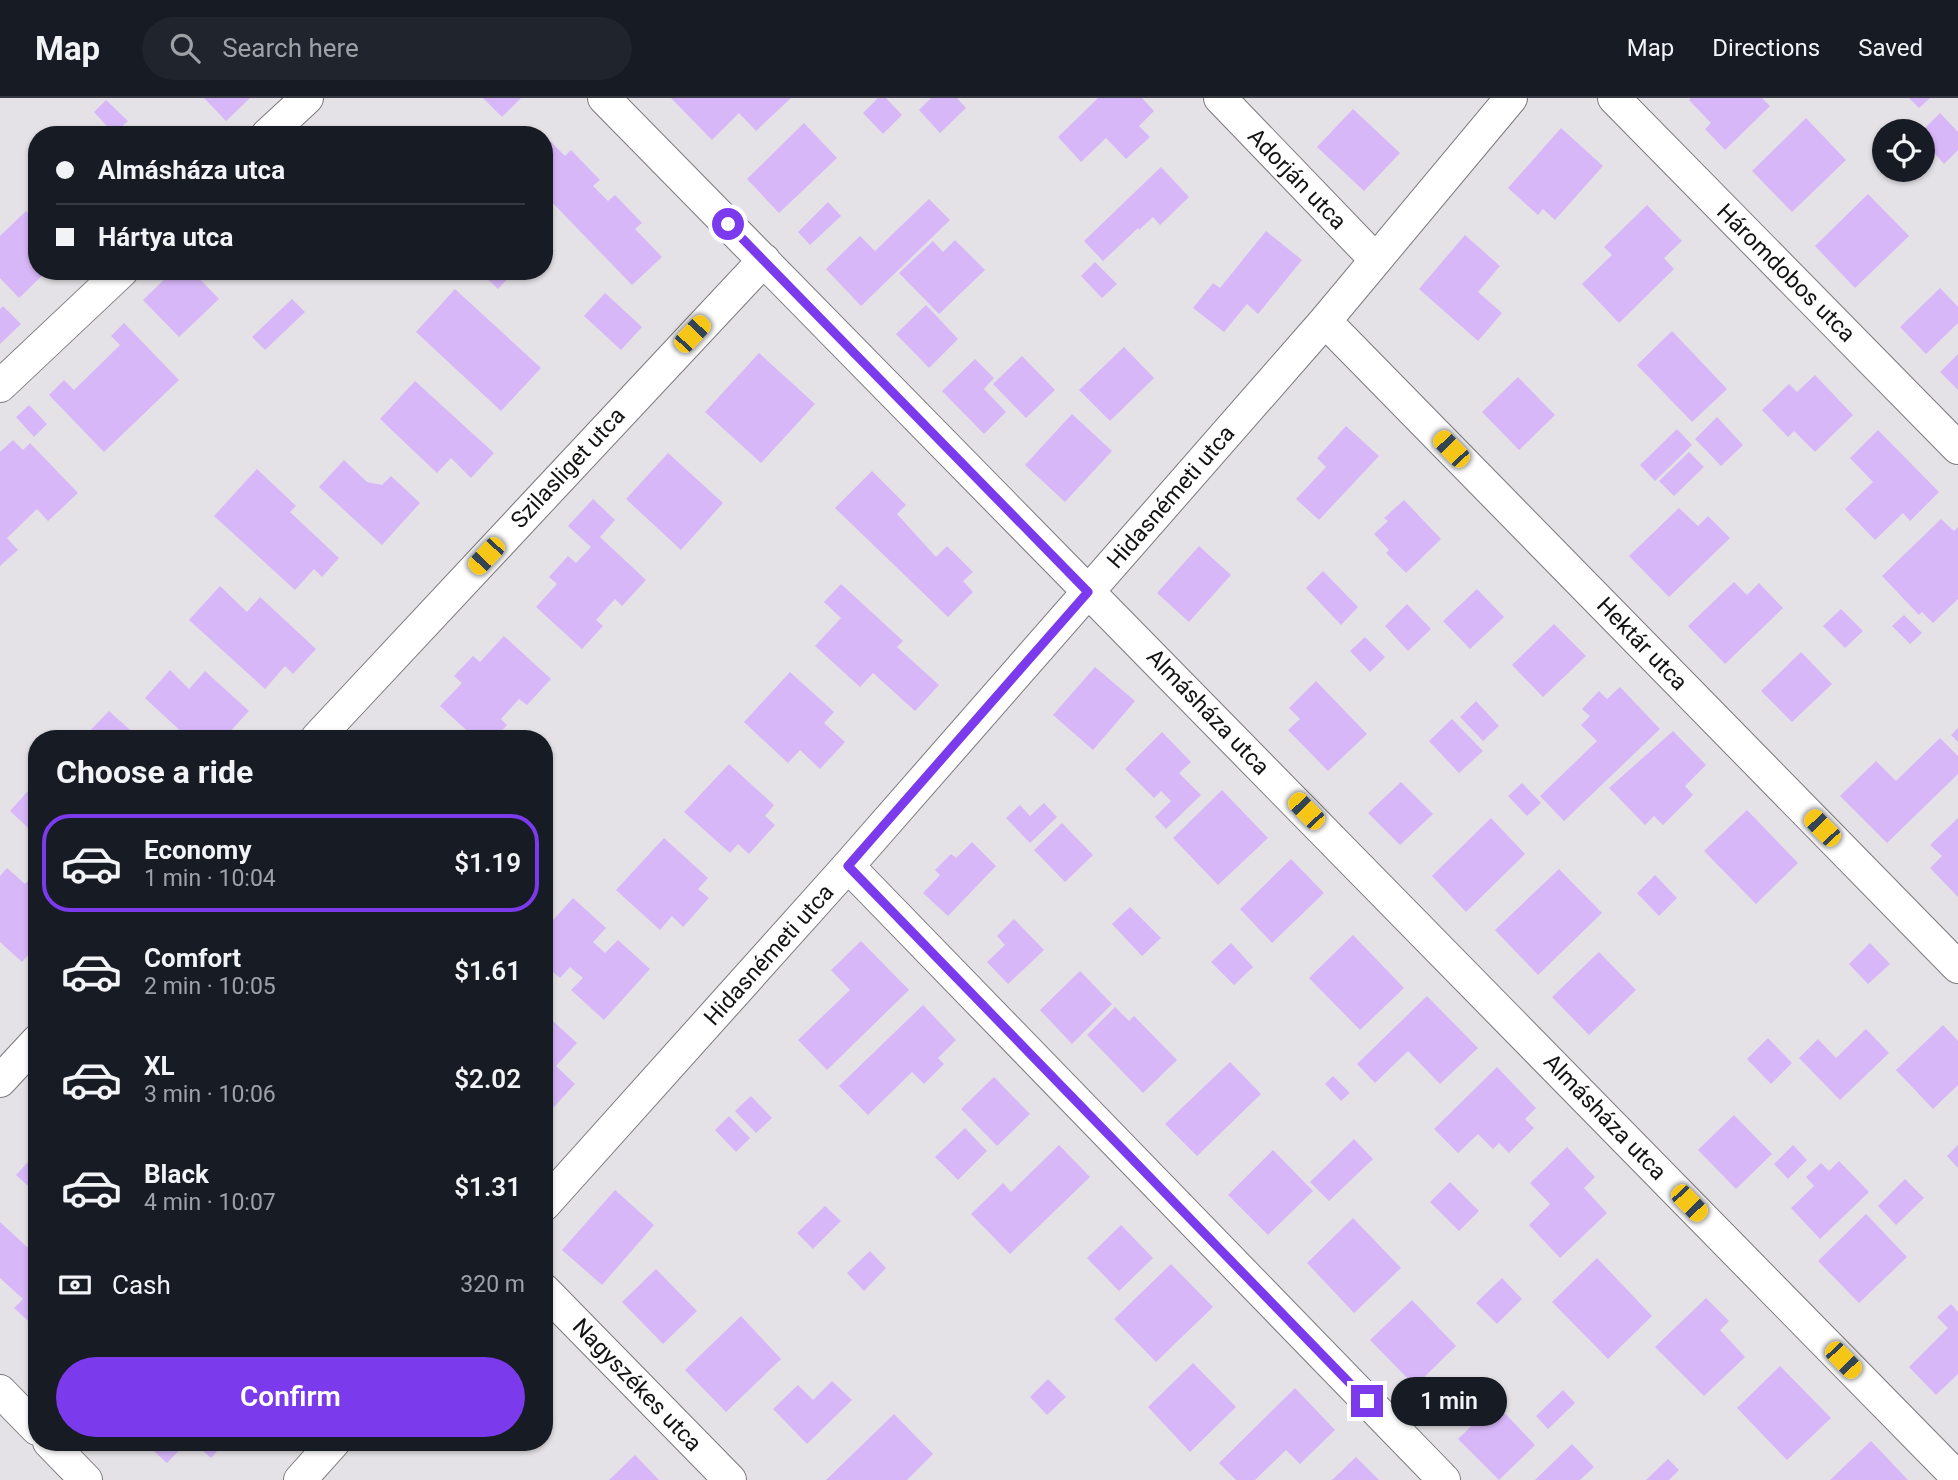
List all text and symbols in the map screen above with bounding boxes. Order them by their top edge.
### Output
search box [142,17,632,80]
text: Map [35,29,100,68]
icon: search [166,29,204,67]
text: Search here [222,33,359,63]
text: Map [1627,34,1674,62]
text: Directions [1712,34,1820,62]
text: Saved [1858,34,1923,62]
map controls [1872,119,1935,182]
button: locate [1872,119,1935,182]
street label: Adorján utca [1242,123,1352,235]
text: Almásháza utca [98,155,285,185]
street label: Háromdobos utca [1711,198,1861,348]
route start [712,208,744,240]
text: Hártya utca [98,222,233,252]
car [670,311,715,357]
street label: Szilasliget utca [505,402,631,534]
street label: Hidasnémeti utca [1102,420,1240,574]
car [1429,427,1474,471]
car [464,533,509,579]
street label: Hektár utca [1591,592,1693,696]
street label: Almásháza utca [1141,643,1275,781]
text: Choose a ride [56,753,253,791]
car [1284,789,1329,833]
car [1800,806,1845,850]
icon: car [60,832,123,895]
text: Economy [144,835,251,865]
text: $1.19 [454,848,521,878]
text: 1 min · 10:04 [144,865,276,892]
street label: Hidasnémeti utca [699,879,839,1031]
icon: car [60,940,123,1003]
text: Comfort [144,943,241,973]
text: $1.61 [454,956,521,986]
text: 2 min · 10:05 [144,973,276,1000]
icon: car [60,1048,123,1111]
street label: Almásháza utca [1538,1048,1672,1186]
text: XL [144,1051,175,1081]
text: $2.02 [454,1064,521,1094]
text: 3 min · 10:06 [144,1081,276,1108]
icon: car [60,1156,123,1219]
text: Black [144,1159,209,1189]
text: $1.31 [454,1172,521,1202]
car [1667,1181,1712,1225]
text: 4 min · 10:07 [144,1189,276,1216]
icon: cash [56,1266,94,1304]
text: Cash [112,1270,171,1300]
text: 320 m [460,1271,525,1298]
street label: Nagyszékes utca [567,1313,707,1457]
car [1821,1338,1866,1382]
button: Confirm [56,1357,525,1437]
callout: 1 min [1392,1376,1507,1426]
route end [1351,1385,1383,1417]
text: 1 min [1420,1388,1478,1415]

